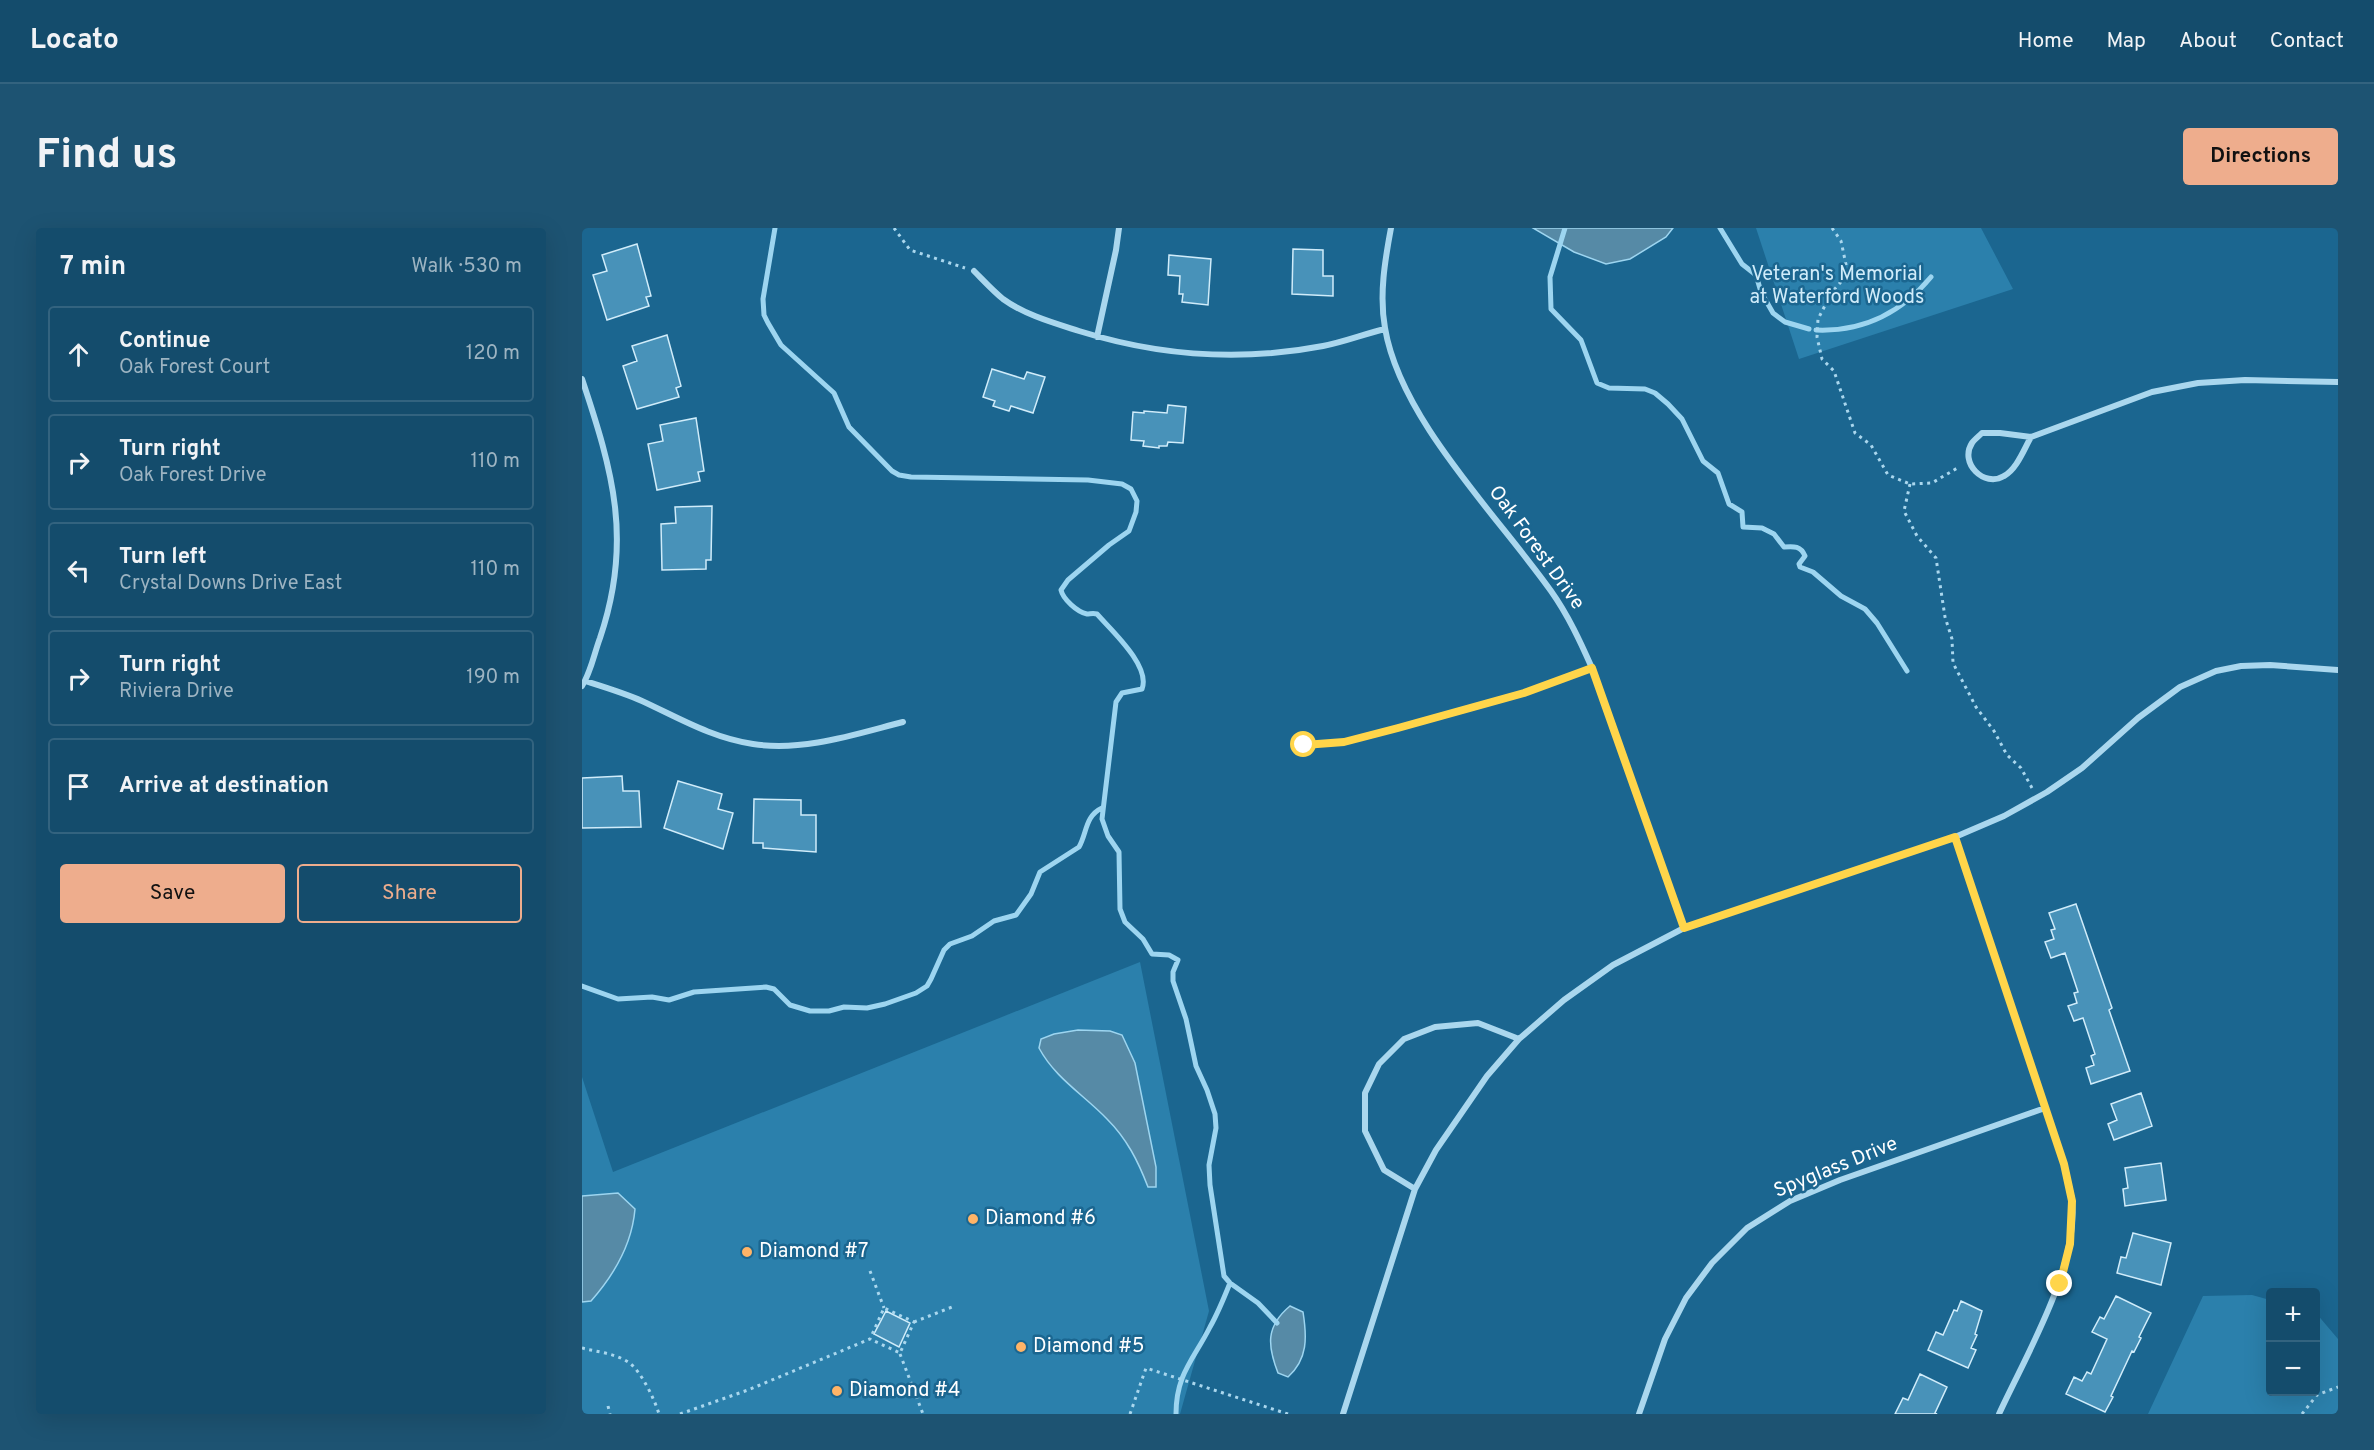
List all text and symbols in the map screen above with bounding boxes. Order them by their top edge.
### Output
text: Locato [30,23,119,59]
text: Home [2018,28,2074,55]
text: Map [2107,28,2146,55]
text: About [2179,28,2237,55]
text: Contact [2270,28,2344,55]
button: Directions [2183,128,2338,185]
text: Find us [36,130,177,183]
text: 7 min [60,251,126,284]
text: Walk · 530 m [411,254,522,280]
park label: Veteran's Memorial at Waterford Woods [1750,262,1924,311]
text: Continue [119,328,210,355]
icon: ahead [62,338,95,371]
text: 120 m [466,341,520,367]
text: Oak Forest Court [119,355,270,381]
text: Turn right [119,436,221,463]
icon: right [62,446,95,479]
text: 110 m [471,449,520,475]
text: Oak Forest Drive [119,463,266,489]
street label: Oak Forest Drive [1482,481,1590,615]
text: Turn left [119,544,207,571]
icon: left [62,554,95,587]
text: 110 m [471,557,520,583]
text: Crystal Downs Drive East [119,571,342,597]
text: Turn right [119,652,221,679]
icon: right [62,662,95,695]
text: 190 m [466,665,520,691]
text: Riviera Drive [119,679,234,705]
route start [1290,731,1316,757]
icon: arrive [62,770,95,803]
text: Arrive at destination [119,773,329,800]
button: Save [60,864,285,923]
button: Share [297,864,522,923]
street label: Spyglass Drive [1770,1131,1902,1205]
place label: Diamond #6 [985,1206,1096,1232]
marker: Diamond #6 [966,1212,980,1226]
place label: Diamond #7 [759,1239,868,1265]
marker: Diamond #7 [740,1245,754,1259]
route end [2046,1270,2072,1296]
map controls [2266,1288,2320,1396]
button: + [2266,1288,2320,1342]
place label: Diamond #5 [1033,1334,1144,1360]
marker: Diamond #5 [1014,1340,1028,1354]
button: − [2266,1342,2320,1396]
place label: Diamond #4 [849,1378,960,1404]
marker: Diamond #4 [830,1384,844,1398]

